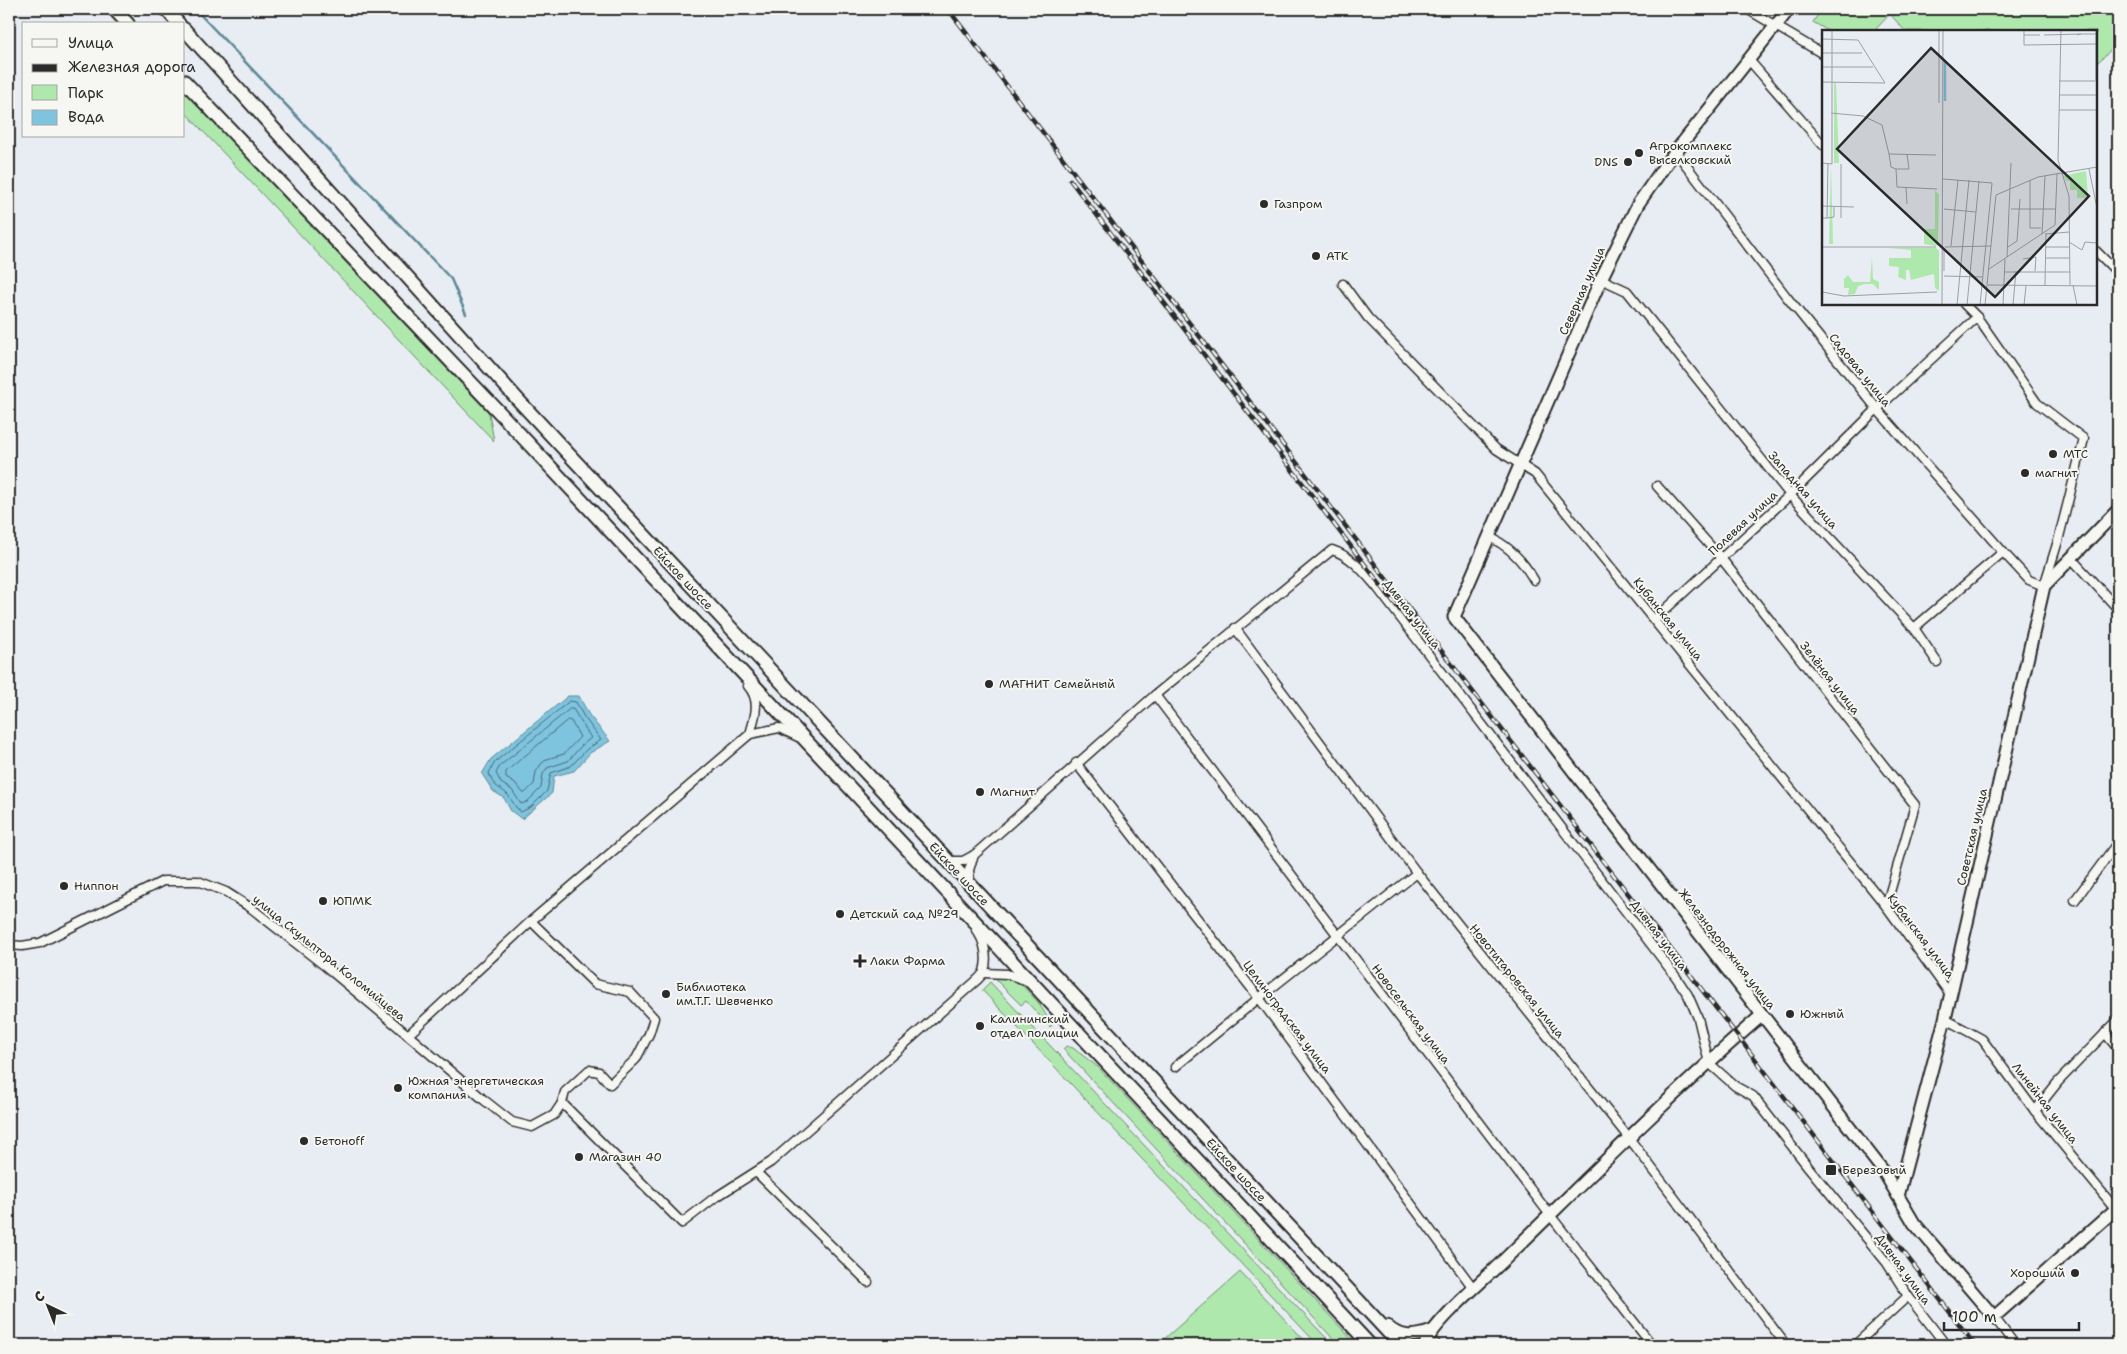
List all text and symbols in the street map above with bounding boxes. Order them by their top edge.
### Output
legend [22,22,185,138]
inset map [1822,30,2097,305]
text: Улица [68,33,114,53]
text: Железная дорога [68,57,196,77]
text: Парк [68,83,104,103]
text: Вода [68,107,105,127]
place label: Агрокомплекс Выселковский [1649,138,1732,168]
marker: Агрокомплекс Выселковский [1633,147,1645,159]
place label: DNS [1594,154,1618,170]
marker: DNS [1622,156,1634,168]
place label: Газпром [1274,196,1322,212]
marker: Газпром [1258,198,1270,210]
street label: Северная улица [1555,244,1609,338]
place label: АТК [1326,248,1349,264]
marker: АТК [1310,250,1322,262]
street label: Садовая улица [1825,330,1895,410]
place label: МТС [2063,446,2088,462]
street label: Западная улица [1765,448,1842,533]
marker: МТС [2047,448,2059,460]
place label: магнит [2035,465,2078,481]
marker: магнит [2019,467,2031,479]
street label: Полевая улица [1705,486,1781,559]
street label: Ейское шоссе [649,543,717,613]
street label: Кубанская улица [1630,574,1707,664]
street label: Дивная улица [1380,576,1445,653]
street label: Зелёная улица [1796,638,1864,718]
place label: МАГНИТ Семейный [999,676,1115,692]
marker: МАГНИТ Семейный [983,678,995,690]
place label: Магнит [990,784,1036,800]
marker: Магнит [974,786,986,798]
street label: Советская улица [1953,786,1991,887]
street label: Ейское шоссе [925,839,993,909]
place label: Ниппон [74,878,119,894]
marker: Ниппон [58,880,70,892]
street label: Железнодорожная улица [1675,885,1780,1013]
street label: Кубанская улица [1884,890,1958,982]
street label: улица Скульптора Коломийцева [249,891,409,1025]
place label: ЮПМК [333,893,372,909]
marker: ЮПМК [317,895,329,907]
street label: Дивная улица [1627,896,1691,974]
place label: Детский сад №29 [850,906,959,922]
marker: Детский сад №29 [834,908,846,920]
street label: Новотитаровская улица [1466,921,1568,1042]
place label: Лаки Фарма [870,953,946,969]
marker: Лаки Фарма [854,955,866,967]
street label: Целиноградская улица [1239,957,1335,1077]
street label: Новосельская улица [1368,961,1454,1068]
place label: Библиотека им.Т.Г. Шевченко [676,979,773,1009]
marker: Библиотека им.Т.Г. Шевченко [660,988,672,1000]
place label: Южный [1800,1006,1844,1022]
marker: Южный [1784,1008,1796,1020]
place label: Калининский отдел полиции [990,1011,1079,1041]
marker: Калининский отдел полиции [974,1020,986,1032]
street label: Линейная улица [2008,1059,2082,1147]
place label: Южная энергетическая компания [408,1073,544,1103]
marker: Южная энергетическая компания [392,1082,404,1094]
place label: Бетонoff [314,1133,366,1149]
marker: Бетонoff [298,1135,310,1147]
street label: Ейское шоссе [1202,1135,1270,1205]
place label: Магазин 40 [589,1149,662,1165]
marker: Магазин 40 [573,1151,585,1163]
place label: Березовый [1842,1162,1906,1178]
marker: Березовый [1824,1163,1838,1177]
street label: Дивная улица [1872,1230,1935,1308]
place label: Хороший [2010,1265,2065,1281]
marker: Хороший [2069,1267,2081,1279]
north arrow [22,1282,72,1332]
text: С [30,1287,48,1306]
scale bar [1944,1299,2080,1331]
text: 100 m [1952,1307,1997,1327]

